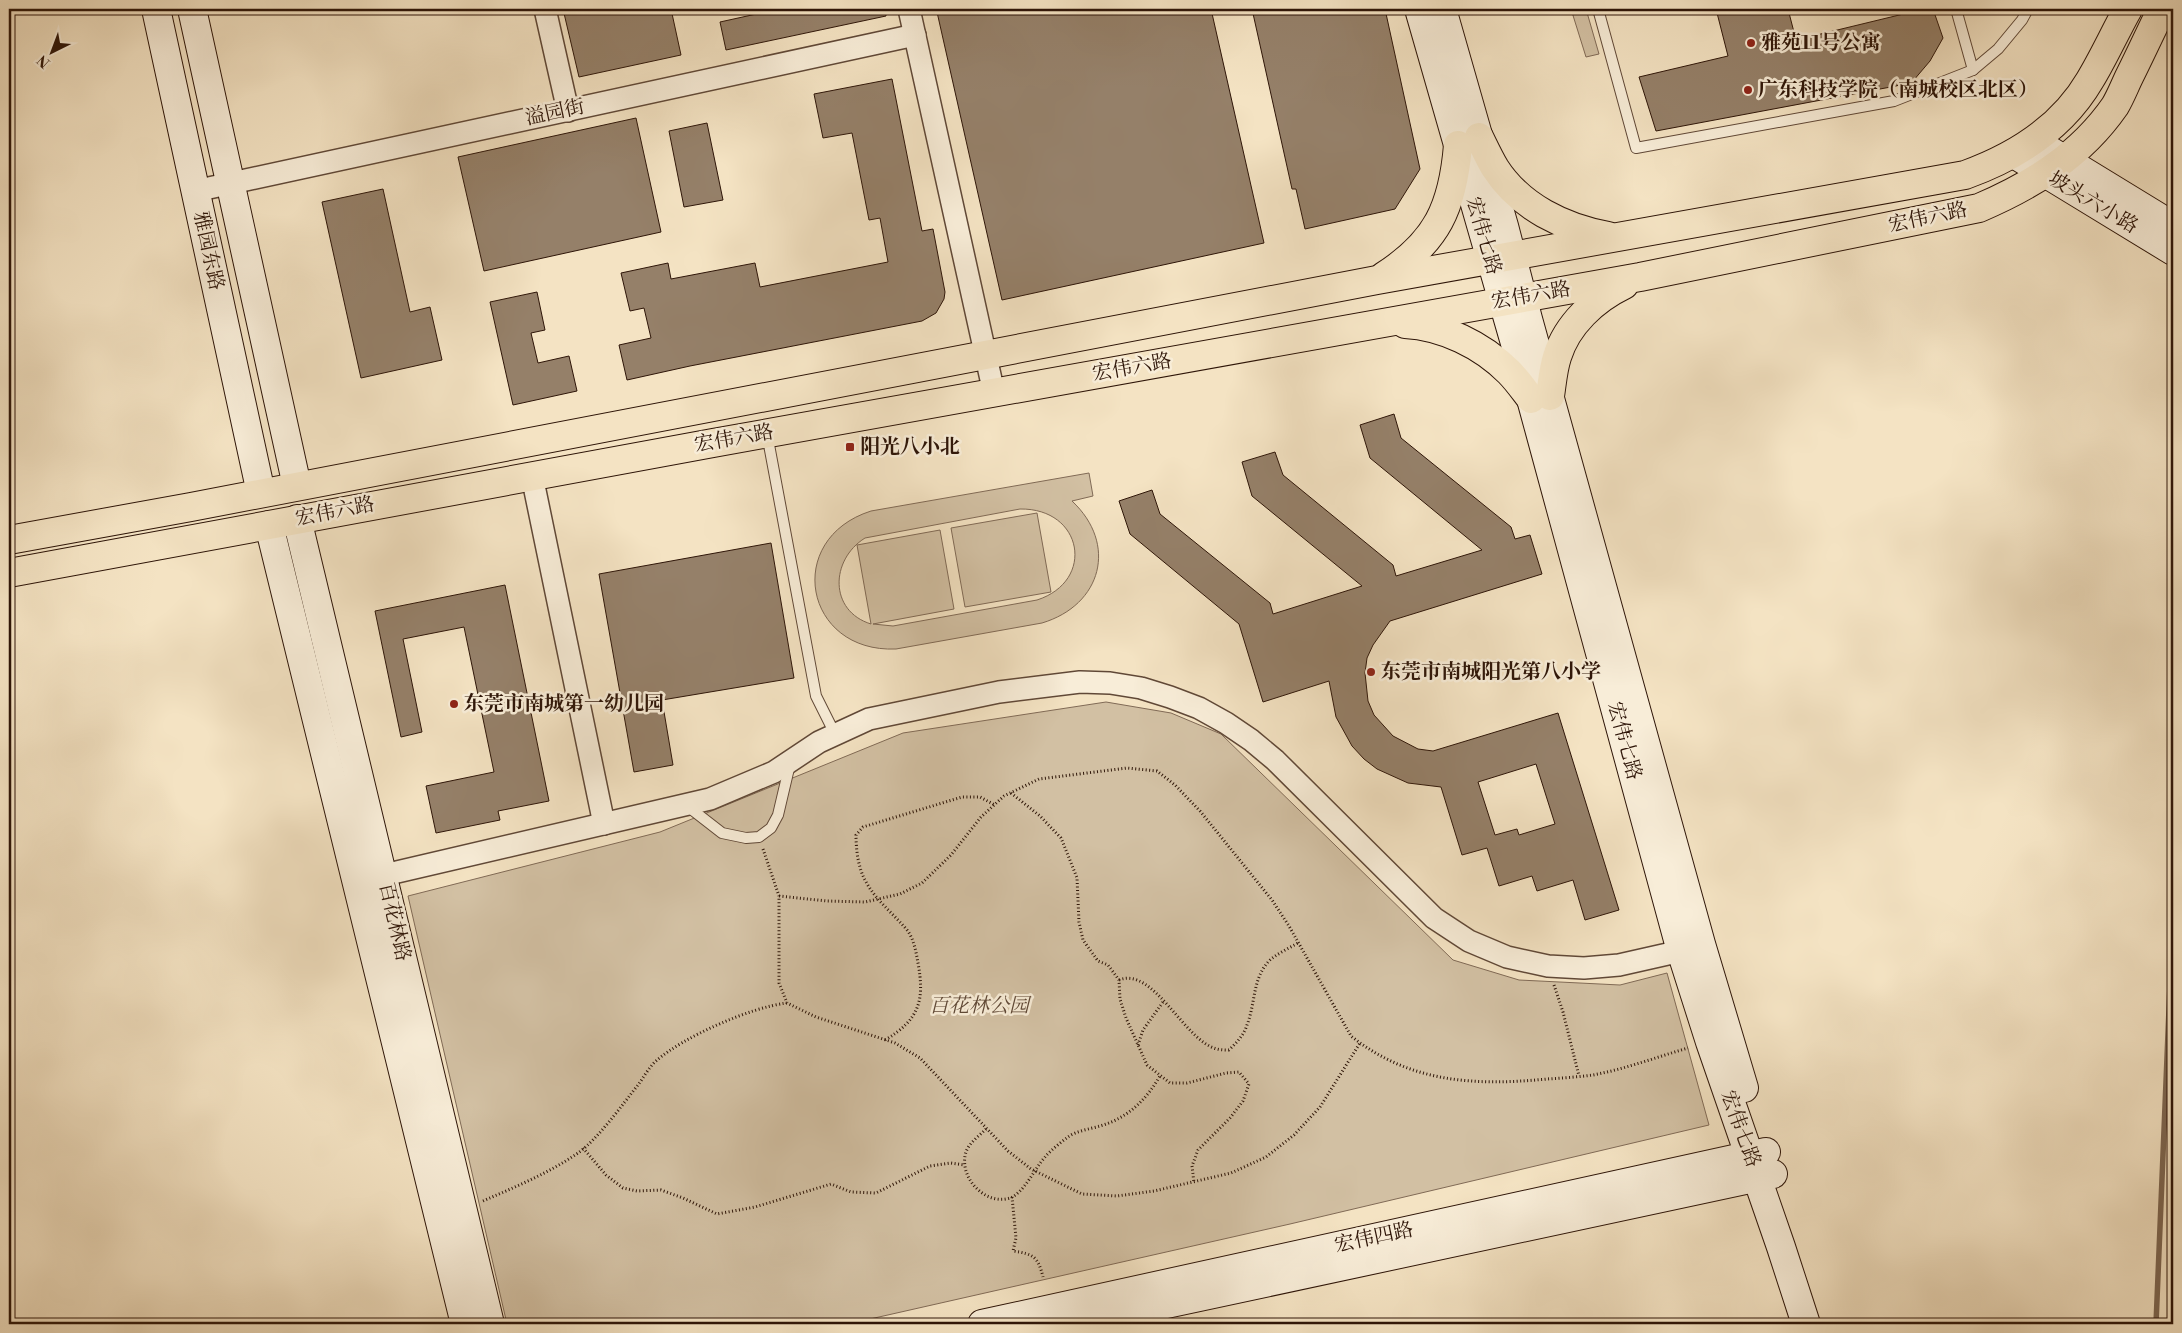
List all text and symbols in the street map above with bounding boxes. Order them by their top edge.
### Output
north arrow [28,28,78,78]
place label: 雅苑11号公寓 [1761,31,1881,56]
marker: 雅苑11号公寓 [1745,37,1757,49]
text: N [34,51,54,71]
place label: 广东科技学院（南城校区北区） [1758,78,2038,103]
marker: 广东科技学院（南城校区北区） [1742,84,1754,96]
street label: 溢园街 [523,95,587,131]
street label: 坡头六小路 [2044,167,2142,239]
street label: 宏伟七路 [1460,194,1506,278]
street label: 宏伟六路 [1886,197,1970,239]
street label: 雅园东路 [187,209,229,293]
street label: 宏伟六路 [1489,277,1573,315]
street label: 宏伟六路 [1090,349,1174,387]
street label: 宏伟六路 [692,420,776,458]
place label: 阳光八小北 [860,435,960,460]
marker: 阳光八小北 [844,441,856,453]
street label: 宏伟六路 [293,492,377,532]
place label: 东莞市南城阳光第八小学 [1381,660,1601,685]
marker: 东莞市南城阳光第八小学 [1365,666,1377,678]
place label: 东莞市南城第一幼儿园 [464,692,664,717]
marker: 东莞市南城第一幼儿园 [448,698,460,710]
street label: 宏伟七路 [1602,699,1646,783]
street label: 百花林路 [373,880,415,964]
park label: 百花林公园 [929,994,1032,1019]
street label: 宏伟七路 [1715,1087,1765,1171]
street label: 宏伟四路 [1332,1217,1416,1259]

